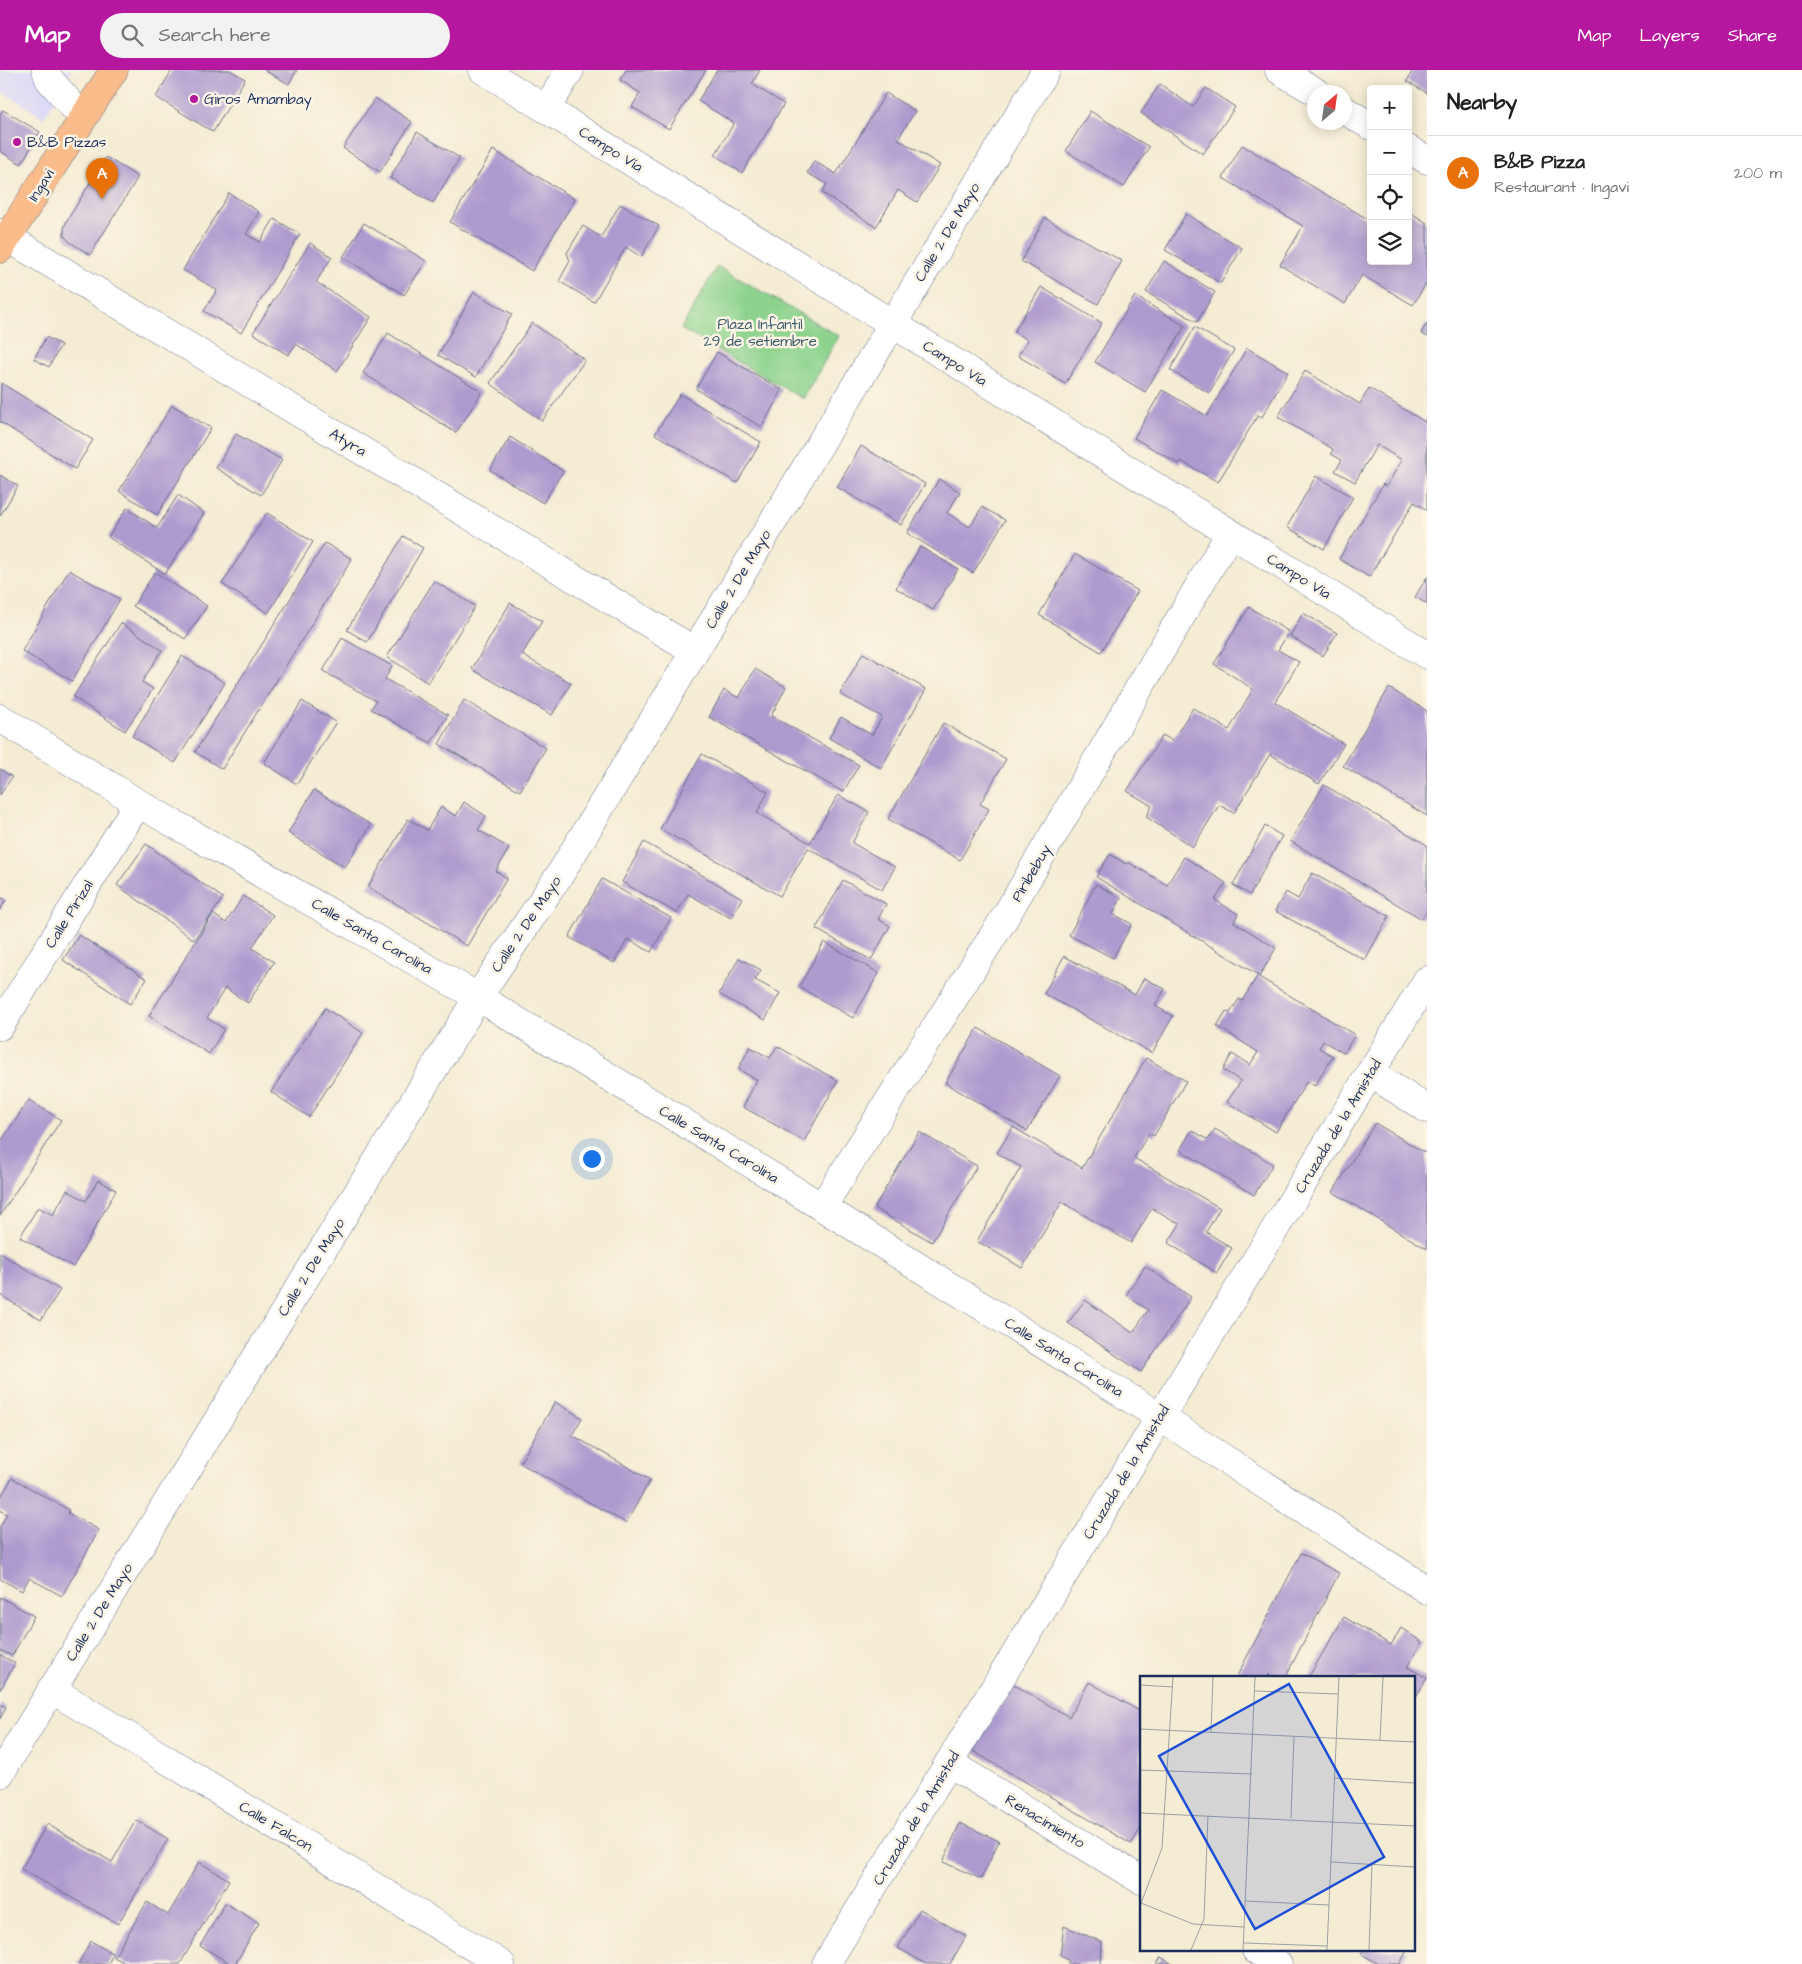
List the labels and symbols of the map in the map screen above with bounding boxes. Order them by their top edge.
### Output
north arrow [1307,85,1352,130]
place label: Giros Amambay [204,89,312,111]
marker: Giros Amambay [188,93,200,105]
street label: Campo Vía [575,121,647,178]
place label: B&B Pizzas [27,132,107,153]
marker: B&B Pizzas [11,136,23,148]
pin: A [86,158,118,199]
street label: Ingavi [23,164,61,206]
street label: Calle 2 De Mayo [910,178,986,286]
park label: Plaza Infantil 29 de setiembre [703,314,817,352]
street label: Campo Vía [919,335,991,392]
street label: Atyra [325,423,371,463]
street label: Calle 2 De Mayo [701,525,777,633]
street label: Campo Vía [1263,548,1335,605]
street label: Piribebuy [1007,841,1057,906]
street label: Calle 2 De Mayo [486,871,568,977]
street label: Calle Pirizal [40,876,99,952]
street label: Calle Santa Carolina [307,893,436,980]
street label: Cruzada de la Amistad [1290,1055,1387,1197]
street label: Calle Santa Carolina [655,1100,783,1189]
your location [579,1146,605,1172]
street label: Calle 2 De Mayo [273,1214,351,1321]
street label: Calle Santa Carolina [1000,1312,1127,1403]
street label: Cruzada de la Amistad [1078,1401,1175,1543]
street label: Calle 2 De Mayo [61,1559,139,1666]
inset map [1140,1676,1414,1952]
street label: Cruzada de la Amistad [868,1747,965,1889]
street label: Renacimiento [1001,1789,1089,1854]
street label: Calle Falcon [235,1796,317,1857]

